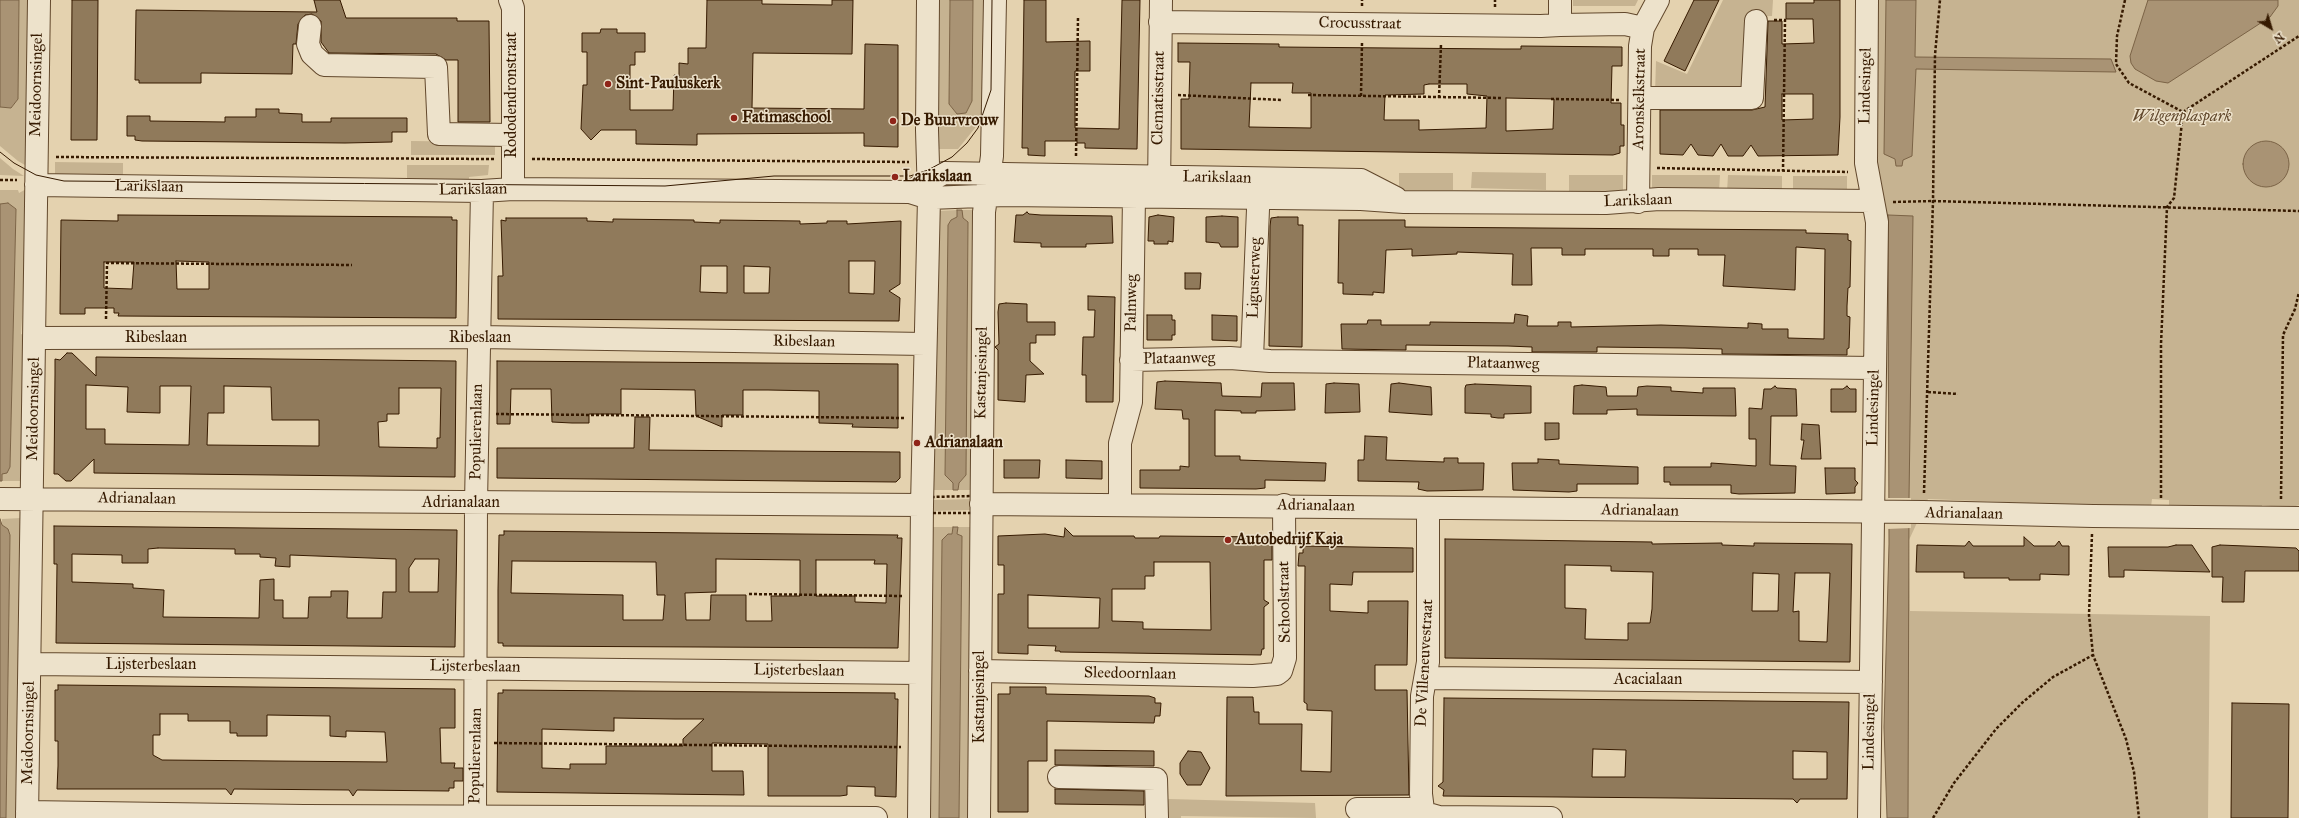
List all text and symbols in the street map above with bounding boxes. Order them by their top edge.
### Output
north arrow [2251,8,2291,48]
street label: Crocusstraat [1318,14,1402,34]
text: N [2271,30,2286,46]
street label: Rododendronstraat [502,32,522,158]
street label: Meidoornsingel [26,33,48,137]
street label: Lindesingel [1856,47,1876,125]
street label: Aronskelkstraat [1630,48,1650,150]
street label: Clematisstraat [1149,51,1169,145]
place label: Sint-Pauluskerk [616,74,720,94]
marker: Sint-Pauluskerk [603,79,613,89]
park label: Wilgenplaspark [2133,107,2231,127]
place label: Fatimaschool [742,108,831,128]
place label: De Buurvrouw [901,111,998,131]
marker: Fatimaschool [729,113,739,123]
marker: De Buurvrouw [888,116,898,126]
place label: Larikslaan [903,167,972,187]
street label: Larikslaan [1182,168,1252,188]
marker: Larikslaan [890,172,900,182]
street label: Larikslaan [114,177,184,197]
street label: Larikslaan [438,180,508,200]
street label: Larikslaan [1603,190,1673,212]
street label: Ligusterweg [1244,237,1266,319]
street label: Palmweg [1122,274,1142,332]
street label: Kastanjesingel [972,326,992,420]
street label: Ribeslaan [125,328,187,348]
street label: Ribeslaan [449,328,511,348]
street label: Ribeslaan [773,332,835,352]
street label: Plataanweg [1143,349,1215,369]
street label: Plataanweg [1467,354,1539,374]
street label: Meidoornsingel [23,357,45,461]
street label: Lindesingel [1864,369,1884,447]
street label: Populierenlaan [467,384,487,480]
place label: Adrianalaan [925,433,1003,453]
marker: Adrianalaan [912,438,922,448]
street label: Adrianalaan [98,489,176,509]
street label: Adrianalaan [422,493,500,513]
street label: Adrianalaan [1277,496,1355,516]
street label: Adrianalaan [1601,501,1679,521]
street label: Adrianalaan [1925,504,2003,524]
place label: Autobedrijf Kaja [1236,530,1343,550]
marker: Autobedrijf Kaja [1223,535,1233,545]
street label: Schoolstraat [1275,561,1295,643]
street label: De Villeneuvestraat [1412,599,1438,727]
street label: Kastanjesingel [970,651,990,743]
street label: Lijsterbeslaan [105,655,197,675]
street label: Lijsterbeslaan [429,657,521,677]
street label: Lijsterbeslaan [753,661,845,681]
street label: Sleedoornlaan [1084,664,1176,684]
street label: Acacialaan [1614,670,1682,690]
street label: Meidoornsingel [18,681,40,785]
street label: Lindesingel [1860,693,1880,771]
street label: Populierenlaan [466,708,486,804]

